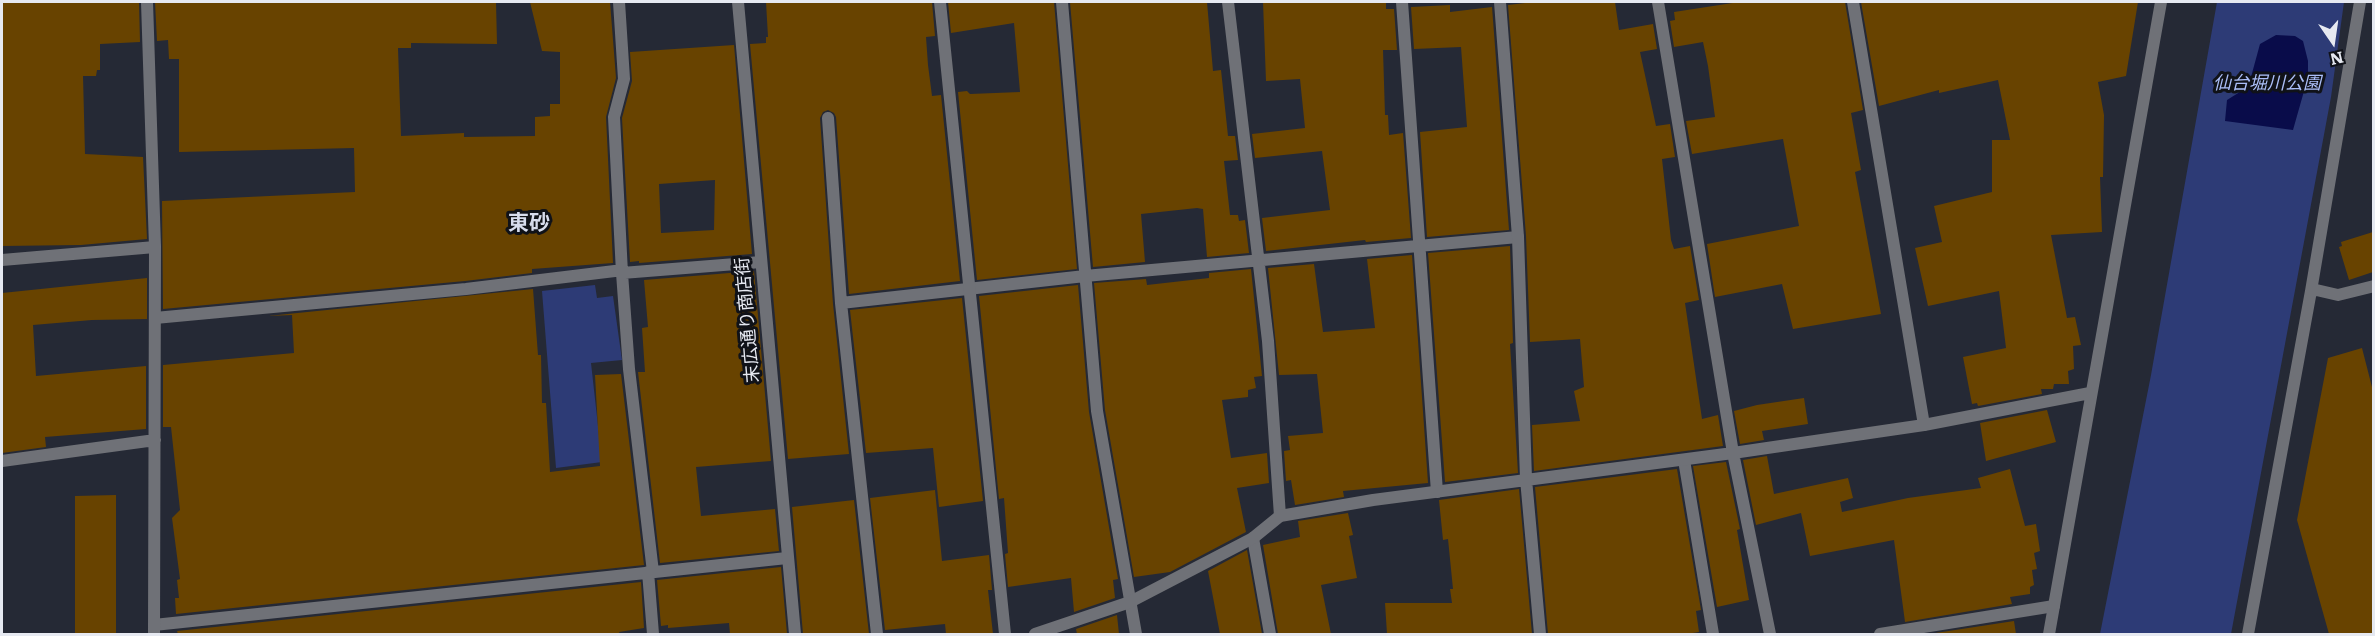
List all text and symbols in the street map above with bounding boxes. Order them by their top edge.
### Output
north arrow [2303,12,2363,72]
text: N [2328,46,2346,73]
park label: 仙台堀川公園 [2213,73,2321,95]
district label: 東砂 [508,211,550,237]
street label: 末広通り商店街 [732,256,764,384]

